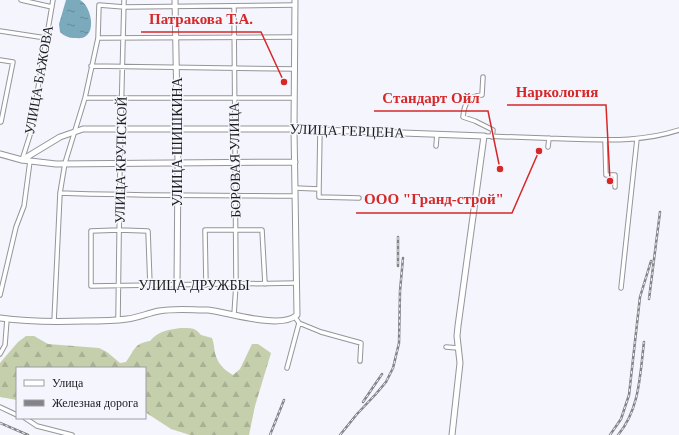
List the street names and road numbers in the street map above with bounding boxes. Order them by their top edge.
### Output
street label: УЛИЦА БАЖОВА [22,23,56,136]
street label: УЛИЦА ШИШКИНА [170,76,185,207]
street label: УЛИЦА КРУПСКОЙ [111,96,130,224]
street label: БОРОВАЯ УЛИЦА [226,101,244,218]
street label: УЛИЦА ГЕРЦЕНА [289,121,406,141]
street label: УЛИЦА ДРУЖБЫ [138,278,250,293]

